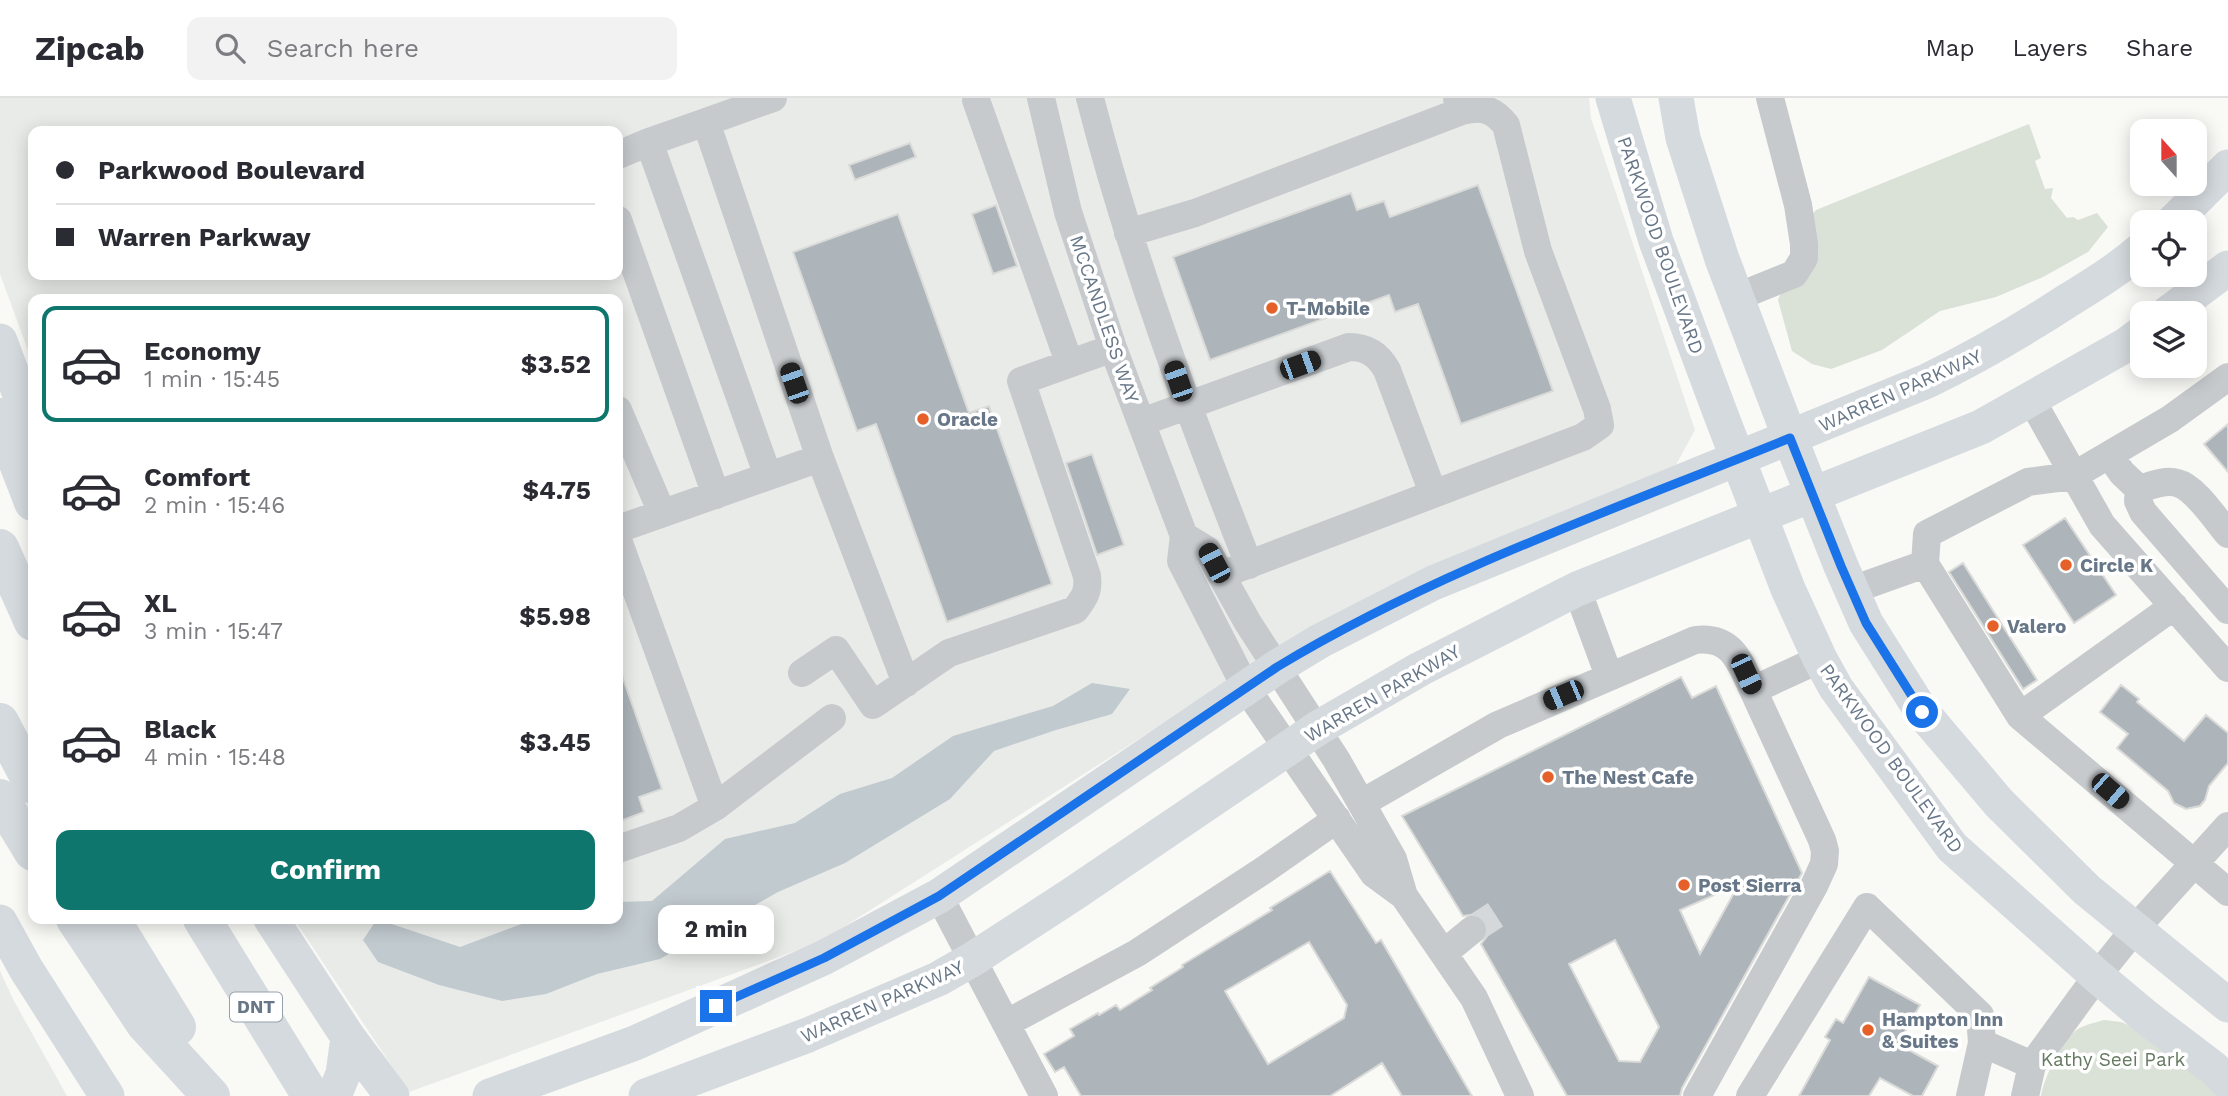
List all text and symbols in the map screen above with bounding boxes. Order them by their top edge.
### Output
search box [187,17,677,80]
text: Zipcab [35,29,145,68]
icon: search [211,29,249,67]
text: Search here [267,33,419,63]
text: Map [1926,34,1974,62]
text: Layers [2012,34,2088,62]
text: Share [2126,34,2193,62]
north arrow [2130,119,2207,196]
map controls [2130,119,2207,378]
street label: PARKWOOD BOULEVARD [1612,133,1709,357]
text: Parkwood Boulevard [98,155,365,185]
button: locate [2130,210,2207,287]
text: Warren Parkway [98,222,311,252]
street label: MCCANDLESS WAY [1065,232,1144,406]
place label: T-Mobile [1286,297,1370,320]
marker: T-Mobile [1264,300,1280,316]
button: layers [2130,301,2207,378]
icon: car [60,333,123,396]
text: Economy [144,336,261,366]
street label: WARREN PARKWAY [1815,344,1985,437]
car [1277,348,1324,382]
text: $3.52 [521,349,591,379]
car [1162,358,1195,404]
car [778,360,811,406]
text: 1 min · 15:45 [144,366,280,393]
place label: Oracle [937,408,998,431]
marker: Oracle [915,411,931,427]
icon: car [60,459,123,522]
text: Comfort [144,462,250,492]
text: $4.75 [522,475,591,505]
text: 2 min · 15:46 [144,492,285,519]
car [1195,540,1234,586]
place label: Circle K [2080,554,2153,577]
marker: Circle K [2058,557,2074,573]
icon: car [60,585,123,648]
text: XL [144,588,177,618]
text: $5.98 [519,601,591,631]
place label: Valero [2007,615,2066,638]
text: 3 min · 15:47 [144,618,283,645]
marker: Valero [1985,618,2001,634]
street label: WARREN PARKWAY [1300,639,1464,747]
car [1728,651,1765,697]
street label: PARKWOOD BOULEVARD [1815,659,1968,858]
car [1540,677,1587,713]
route start [1906,696,1938,728]
icon: car [60,711,123,774]
text: Black [144,714,216,744]
text: $3.45 [520,727,591,757]
text: 4 min · 15:48 [144,744,286,771]
place label: The Nest Cafe [1562,766,1694,789]
marker: The Nest Cafe [1540,769,1556,785]
car [2088,769,2133,813]
button: Confirm [56,830,595,910]
place label: Post Sierra [1698,874,1802,897]
marker: Post Sierra [1676,877,1692,893]
callout: 2 min [658,904,774,954]
text: 2 min [685,916,747,943]
street label: WARREN PARKWAY [797,955,967,1048]
route end [700,990,732,1022]
road number: DNT [230,992,282,1022]
place label: Hampton Inn & Suites [1882,1008,2003,1053]
marker: Hampton Inn & Suites [1860,1022,1876,1038]
park label: Kathy Seei Park [2041,1048,2185,1071]

